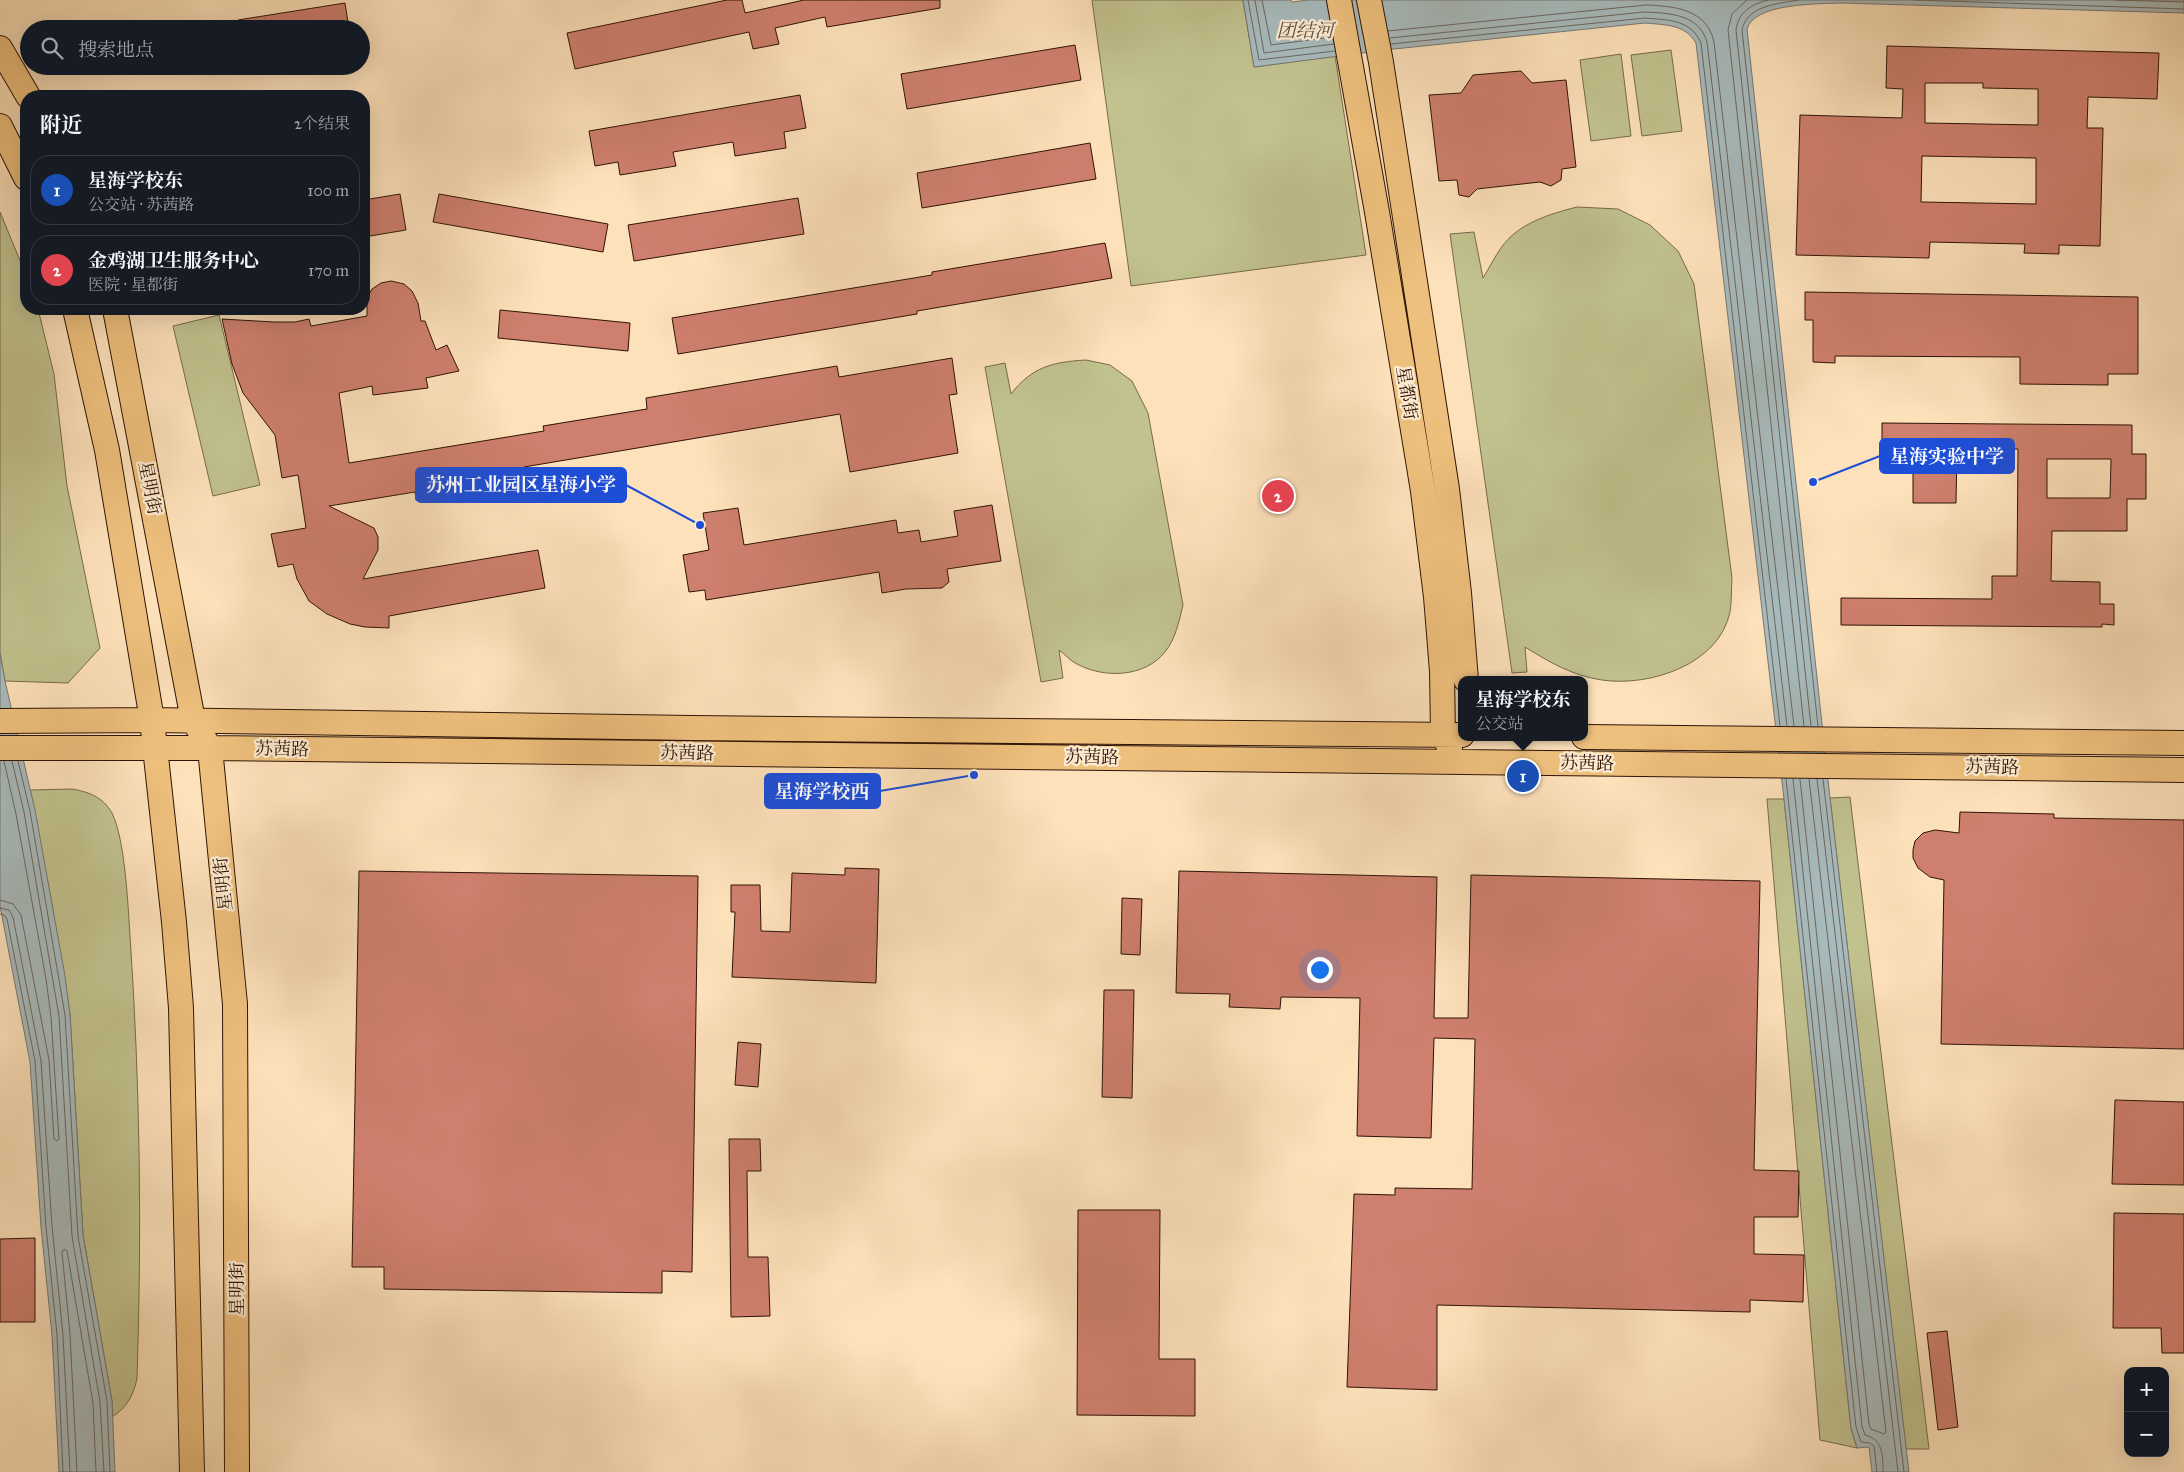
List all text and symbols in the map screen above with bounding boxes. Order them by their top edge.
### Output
water label: 团结河 [1276,19,1336,42]
search box [20,20,370,75]
icon: search [38,34,66,62]
text: 搜索地点 [78,38,154,61]
text: 附近 [40,112,82,138]
text: 2个结果 [294,114,350,133]
text: 星海学校东 [88,169,183,192]
text: 1 [54,181,60,200]
text: 100 m [307,181,349,200]
text: 公交站 · 苏茜路 [88,195,194,214]
text: 金鸡湖卫生服务中心 [88,249,259,272]
text: 2 [53,261,61,280]
text: 170 m [308,261,349,280]
text: 医院 · 星都街 [88,275,178,294]
street label: 星都街 [1392,365,1422,421]
callout: 星海实验中学 [1880,439,2014,473]
text: 星海实验中学 [1890,445,2004,468]
street label: 星明街 [134,459,166,517]
callout: 苏州工业园区星海小学 [416,468,626,502]
text: 苏州工业园区星海小学 [426,473,616,496]
pin: 2 [1262,477,1294,515]
popup [1458,676,1588,741]
text: 星海学校东 [1475,688,1571,711]
text: 公交站 [1475,714,1524,733]
street label: 苏茜路 [255,738,309,760]
street label: 苏茜路 [660,742,714,764]
street label: 苏茜路 [1065,746,1119,768]
street label: 苏茜路 [1560,752,1614,774]
street label: 苏茜路 [1965,756,2019,778]
pin: 1 [1507,757,1539,795]
callout: 星海学校西 [765,774,880,808]
text: 星海学校西 [774,780,870,803]
street label: 星明街 [209,856,237,912]
your location [1307,957,1333,983]
street label: 星明街 [226,1262,248,1316]
map controls [2124,1367,2169,1457]
button: + [2124,1367,2169,1412]
button: − [2124,1412,2169,1457]

